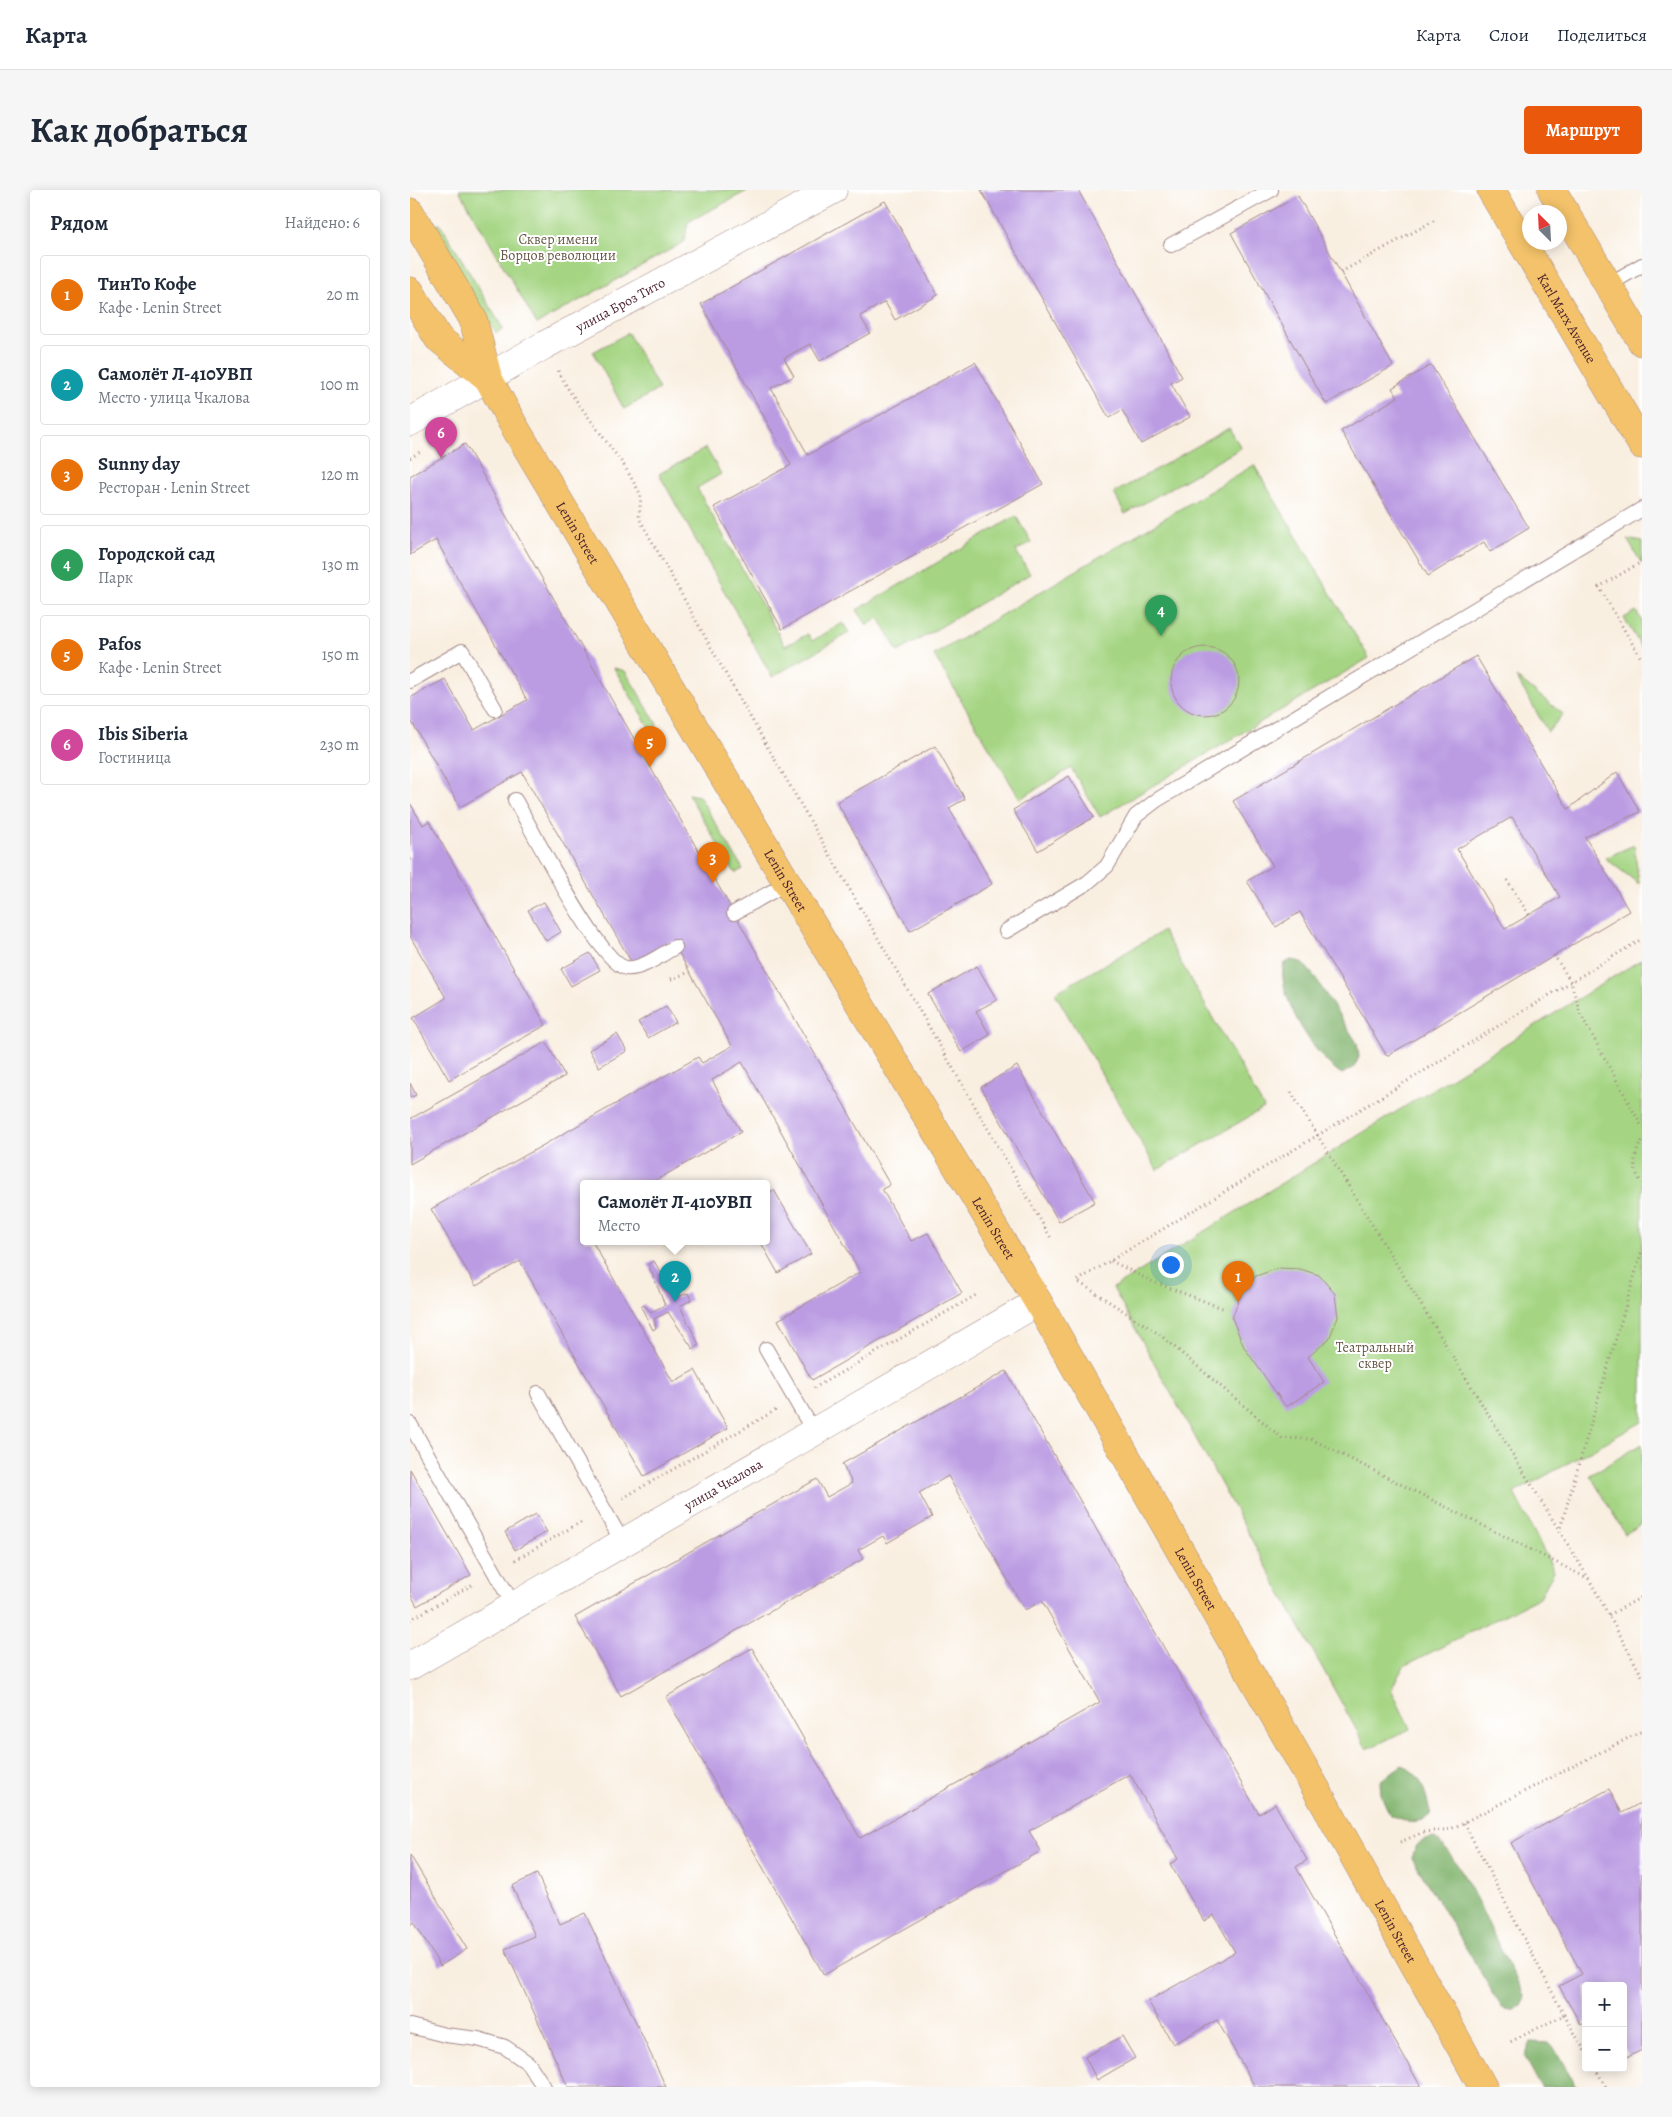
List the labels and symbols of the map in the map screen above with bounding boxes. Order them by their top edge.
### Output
north arrow [1522,205,1567,250]
park label: Сквер имени Борцов революции [500,230,616,265]
street label: Karl Marx Avenue [1533,270,1601,367]
street label: улица Броз Тито [571,273,668,337]
pin: 6 [425,417,457,458]
street label: Lenin Street [552,498,604,568]
pin: 4 [1145,595,1177,636]
pin: 5 [634,726,666,767]
pin: 3 [697,842,729,883]
street label: Lenin Street [760,845,812,916]
street label: Lenin Street [968,1193,1020,1263]
your location [1158,1252,1184,1278]
pin: 2 [659,1261,691,1302]
pin: 1 [1222,1261,1254,1302]
park label: Театральный сквер [1336,1338,1414,1373]
street label: улица Чкалова [680,1454,766,1515]
street label: Lenin Street [1170,1544,1222,1614]
street label: Lenin Street [1370,1896,1421,1967]

